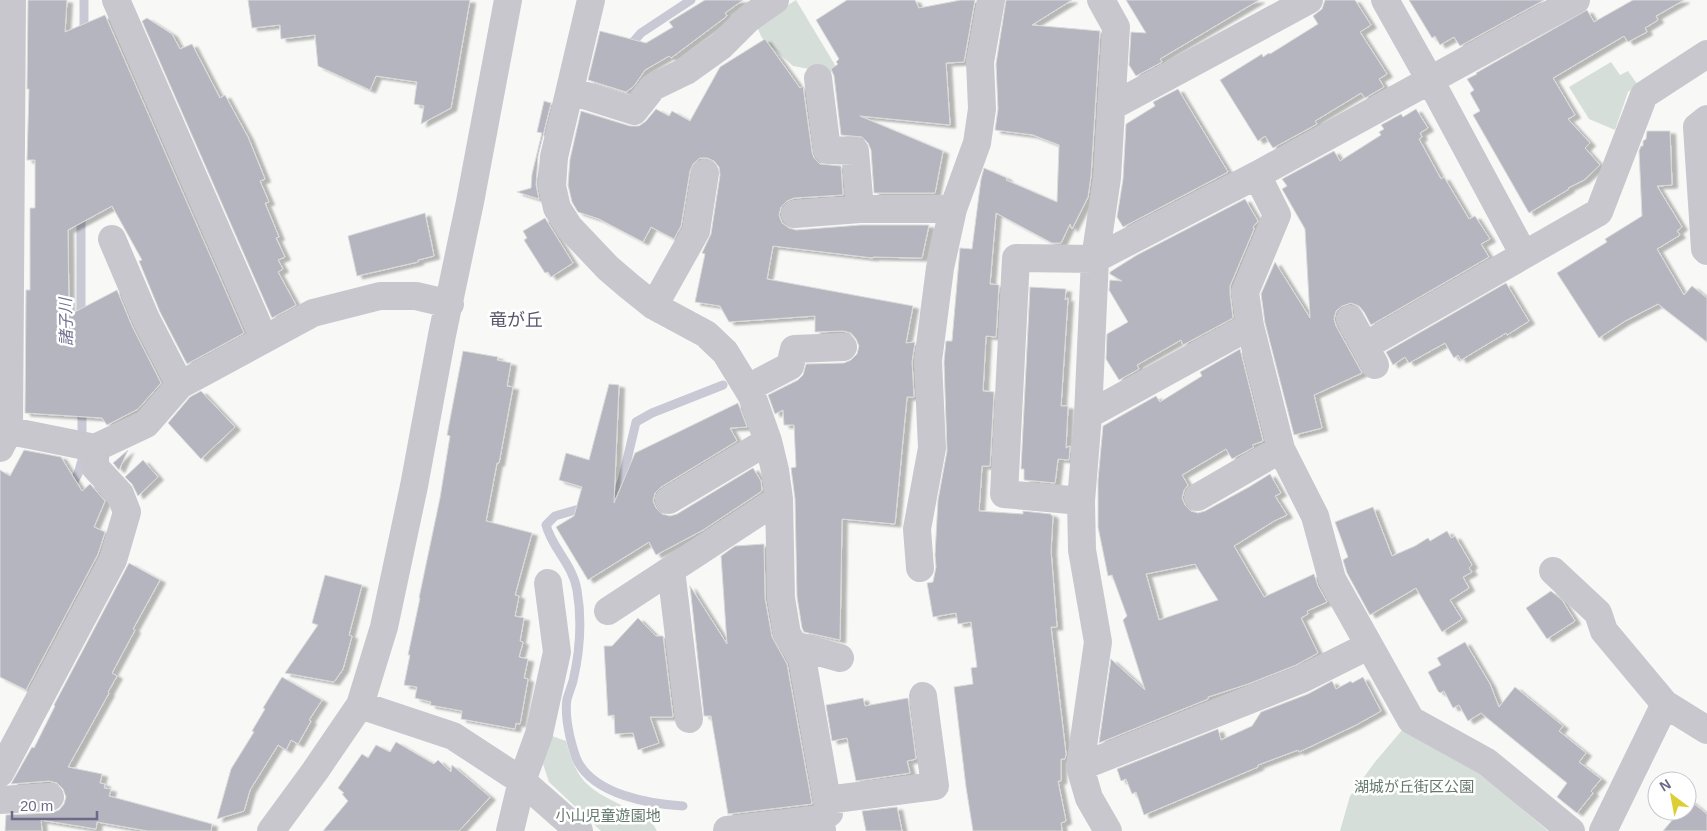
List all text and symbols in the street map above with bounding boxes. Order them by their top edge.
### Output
water label: 諸子川 [57,296,75,346]
district label: 竜が丘 [489,310,543,330]
north arrow [1647,771,1697,821]
text: N [1657,776,1674,794]
park label: 湖城が丘街区公園 [1354,778,1474,795]
scale bar [12,788,98,820]
text: 20 m [20,797,53,814]
park label: 小山児童遊園地 [555,807,661,824]

